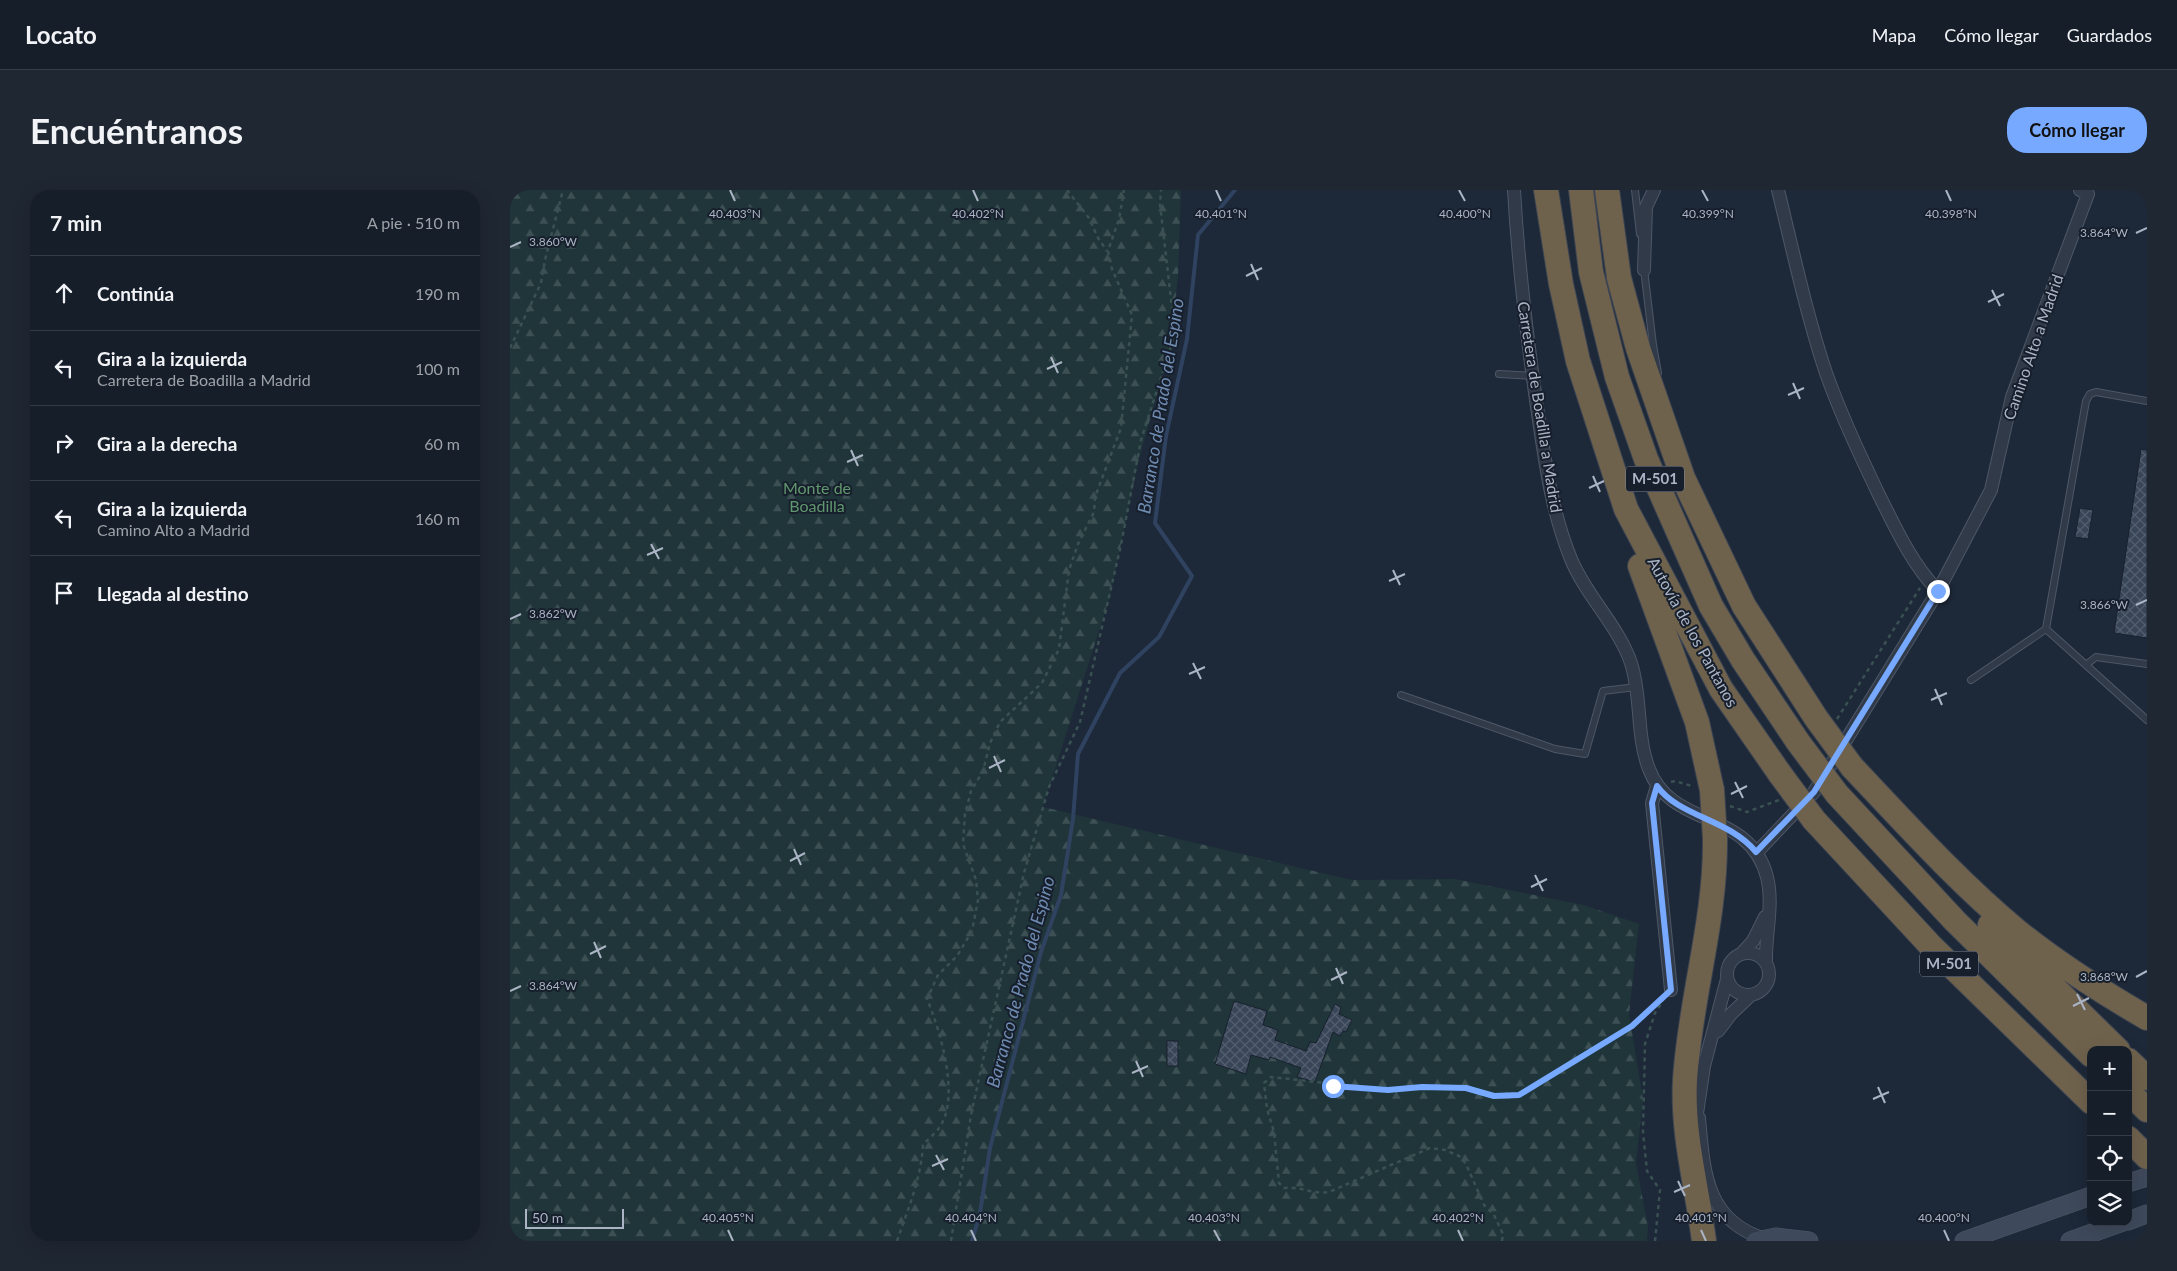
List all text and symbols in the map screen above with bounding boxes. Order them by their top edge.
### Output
text: Locato [25,20,97,49]
text: Mapa [1872,24,1916,46]
text: Cómo llegar [1944,24,2039,46]
text: Guardados [2067,24,2152,46]
button: Cómo llegar [2007,107,2147,153]
text: Encuéntranos [30,109,243,151]
text: 40.403°N [709,206,761,221]
text: 40.402°N [952,206,1004,221]
text: 40.401°N [1195,206,1247,221]
text: 40.400°N [1439,206,1491,221]
text: 40.399°N [1682,206,1734,221]
text: 40.398°N [1925,206,1977,221]
text: 7 min [50,210,102,235]
text: A pie · 510 m [367,213,460,232]
text: 3.864°W [2080,225,2129,240]
text: 3.860°W [529,234,578,249]
street label: Camino Alto a Madrid [1999,271,2066,422]
icon: ahead [50,279,78,307]
text: Continúa [97,282,174,305]
text: 190 m [415,284,460,303]
water label: Barranco de Prado del Espino [1132,296,1188,515]
street label: Carretera de Boadilla a Madrid [1514,300,1567,514]
text: Gira a la izquierda [97,347,247,370]
icon: left [50,354,78,382]
text: 100 m [415,359,460,378]
text: Carretera de Boadilla a Madrid [97,370,311,389]
icon: right [50,429,78,457]
text: Gira a la derecha [97,432,237,455]
text: 60 m [424,434,460,453]
road number: M-501 [1626,466,1684,492]
park label: Monte de Boadilla [783,478,851,515]
text: Gira a la izquierda [97,497,247,520]
icon: left [50,504,78,532]
text: 160 m [415,509,460,528]
text: Camino Alto a Madrid [97,520,250,539]
street label: Autovía de los Pantanos [1644,554,1743,710]
icon: arrive [50,579,78,607]
route end [1927,580,1950,603]
text: Llegada al destino [97,582,249,605]
text: 3.866°W [2080,597,2129,612]
text: 3.862°W [529,606,578,621]
water label: Barranco de Prado del Espino [981,874,1059,1090]
road number: M-501 [1920,952,1978,976]
text: 3.868°W [2080,969,2129,984]
text: 3.864°W [529,978,578,993]
map controls [2087,1046,2132,1226]
button: + [2087,1046,2132,1091]
route start [1322,1075,1345,1098]
button: − [2087,1091,2132,1136]
button: locate [2087,1136,2132,1181]
button: layers [2087,1181,2132,1226]
scale bar [525,1206,624,1229]
text: 50 m [532,1209,563,1226]
text: 40.405°N [702,1210,754,1225]
text: 40.404°N [945,1210,997,1225]
text: 40.403°N [1188,1210,1240,1225]
text: 40.402°N [1432,1210,1484,1225]
text: 40.401°N [1675,1210,1727,1225]
text: 40.400°N [1918,1210,1970,1225]

